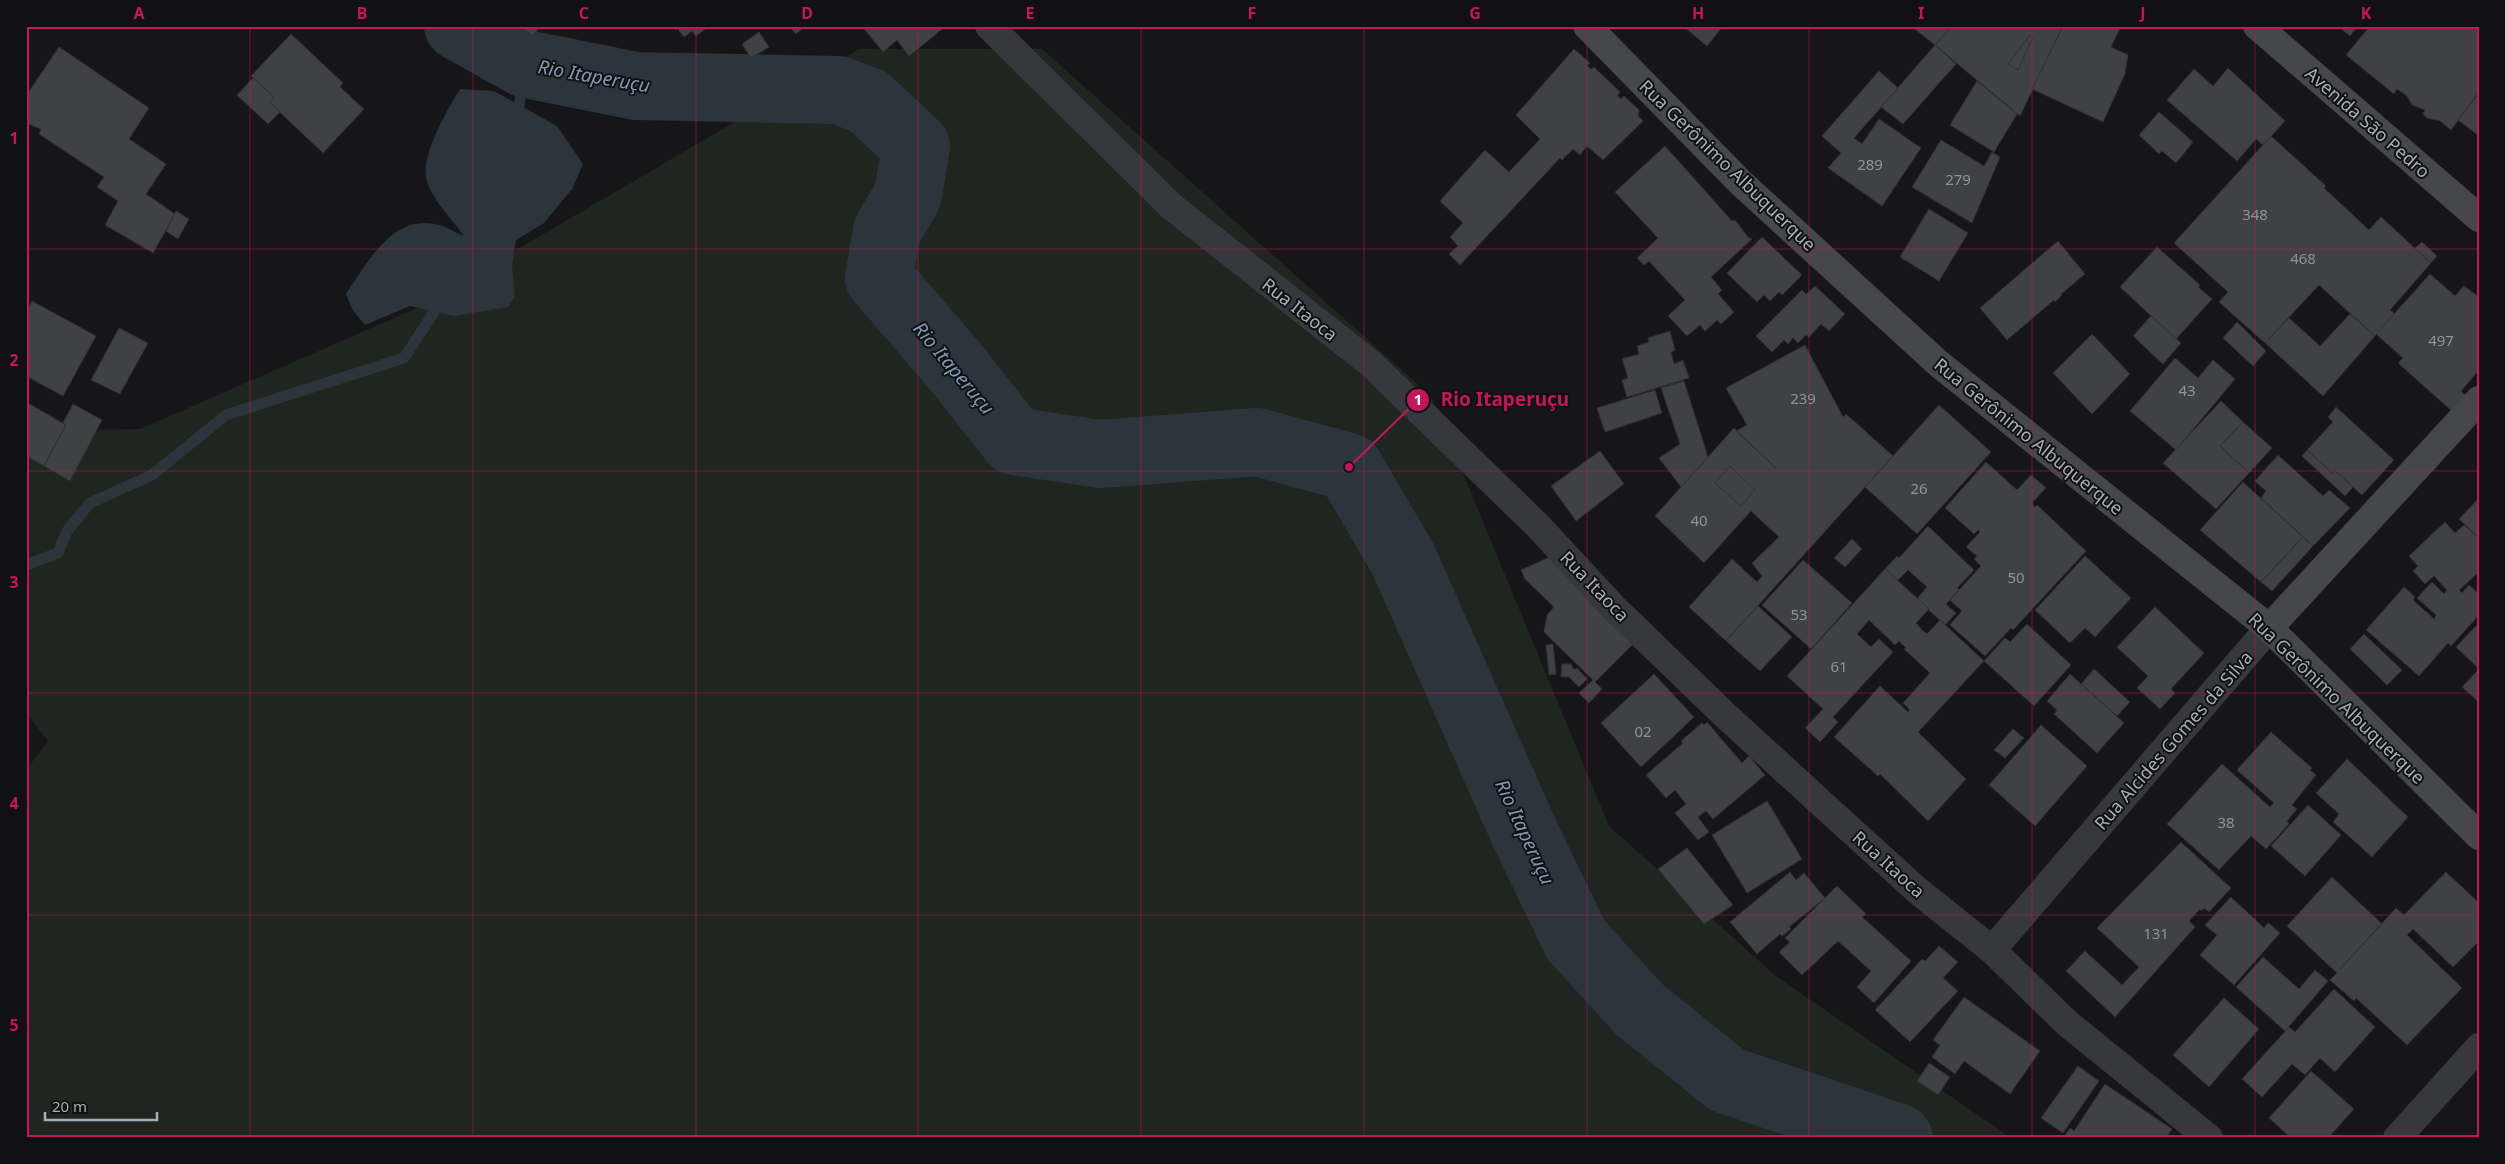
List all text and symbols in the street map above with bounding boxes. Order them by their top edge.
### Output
text: A [133,2,145,24]
text: B [357,2,367,24]
text: C [579,2,589,24]
text: D [801,2,813,24]
text: E [1026,2,1035,24]
text: F [1248,2,1256,24]
text: G [1469,2,1481,24]
text: H [1692,2,1704,24]
text: I [1918,2,1924,24]
text: J [2138,2,2146,24]
text: K [2361,2,2372,24]
water label: Rio Itaperuçu [536,53,652,99]
street label: Avenida São Pedro [2300,61,2436,183]
street label: Rua Gerônimo Albuquerque [1635,74,1821,256]
text: 1 [9,127,19,149]
house number: 289 [1857,154,1883,174]
house number: 279 [1945,169,1971,189]
house number: 348 [2242,204,2268,224]
house number: 468 [2290,248,2316,268]
street label: Rua Itaoca [1257,272,1343,346]
water label: Rio Itaperuçu [908,316,1000,420]
house number: 497 [2428,330,2454,350]
text: 2 [9,349,19,371]
street label: Rua Gerônimo Albuquerque [1930,352,2128,520]
house number: 43 [2178,380,2196,400]
callout: Rio Itaperuçu [1405,383,1579,417]
text: Rio Itaperuçu [1441,386,1569,412]
house number: 239 [1790,388,1816,408]
text: 1 [1414,389,1422,409]
house number: 26 [1910,478,1928,498]
house number: 40 [1690,510,1708,530]
street label: Rua Itaoca [1555,545,1635,627]
house number: 50 [2007,567,2025,587]
text: 3 [9,571,19,593]
house number: 53 [1790,604,1808,624]
street label: Rua Gerônimo Albuquerque [2244,607,2430,789]
street label: Rua Alcides Gomes da Silva [2089,645,2257,835]
house number: 61 [1830,656,1848,676]
house number: 02 [1634,721,1652,741]
water label: Rio Itaperuçu [1489,775,1561,889]
text: 4 [9,792,19,814]
house number: 38 [2217,812,2235,832]
street label: Rua Itaoca [1848,825,1930,903]
house number: 131 [2143,923,2169,943]
text: 5 [9,1014,19,1036]
scale bar [45,1089,158,1121]
text: 20 m [52,1096,87,1116]

